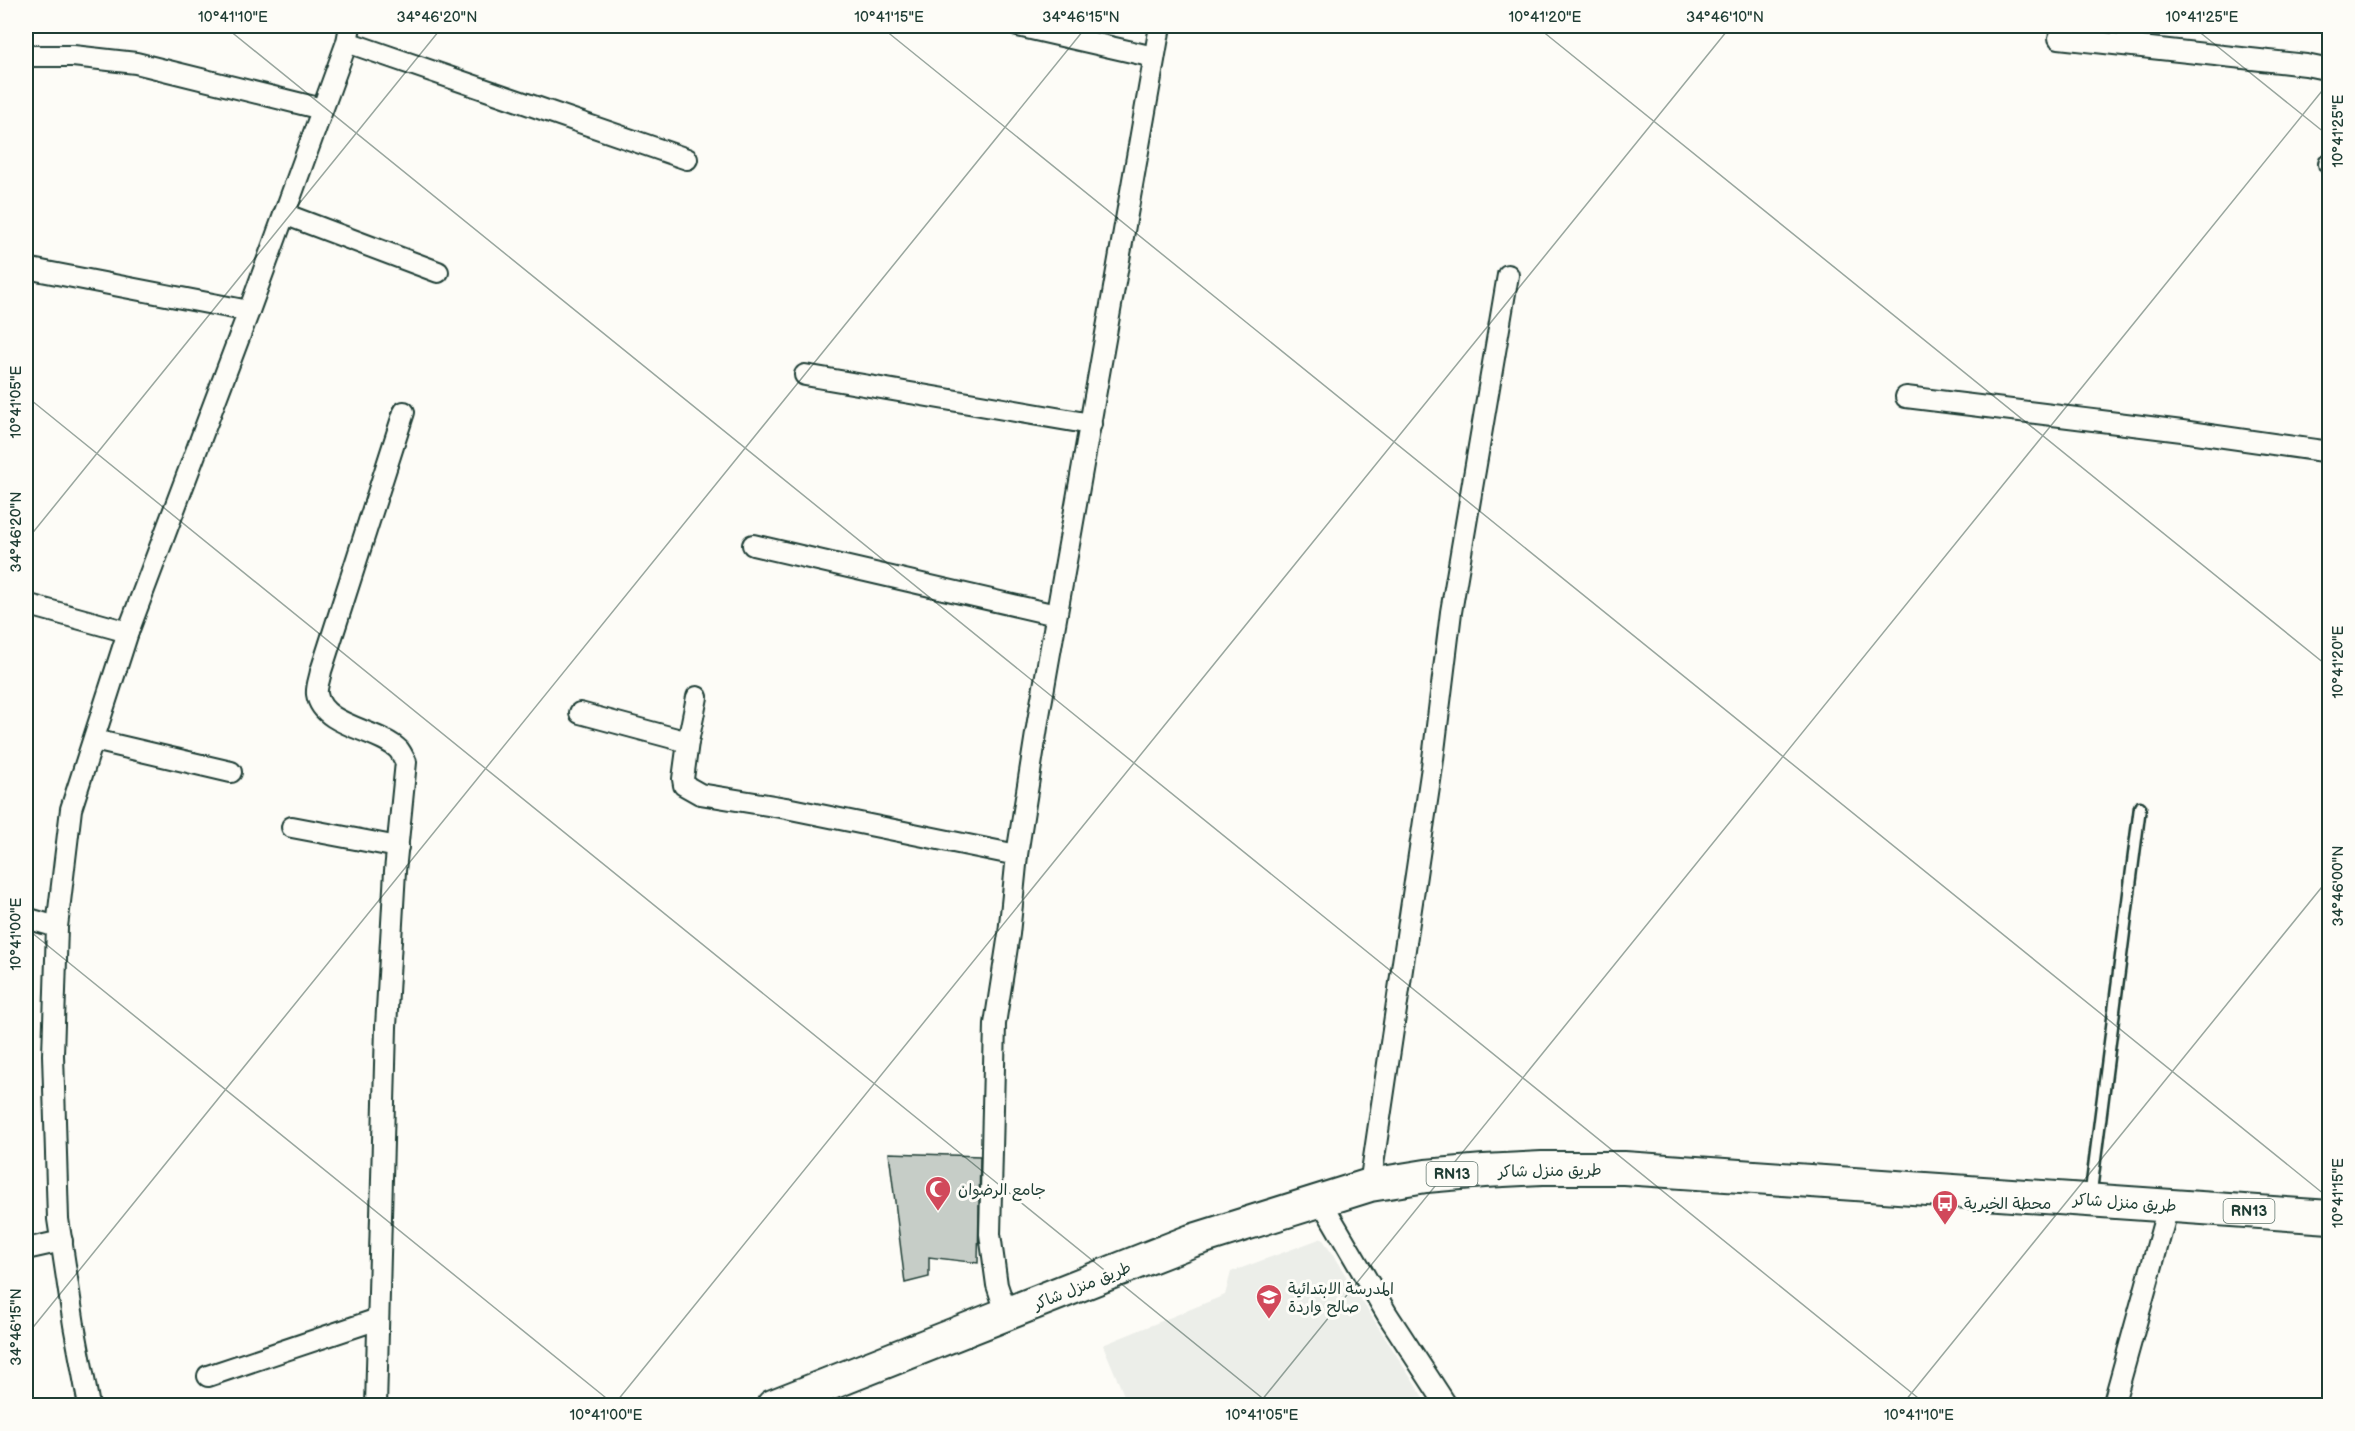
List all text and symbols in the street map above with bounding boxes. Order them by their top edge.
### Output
text: 10°41'10"E [198,8,268,27]
text: 34°46'20"N [397,8,477,27]
text: 10°41'15"E [854,8,924,27]
text: 34°46'15"N [1042,8,1120,27]
text: 10°41'20"E [1508,8,1582,27]
text: 34°46'10"N [1686,8,1764,27]
text: 10°41'25"E [2166,8,2239,27]
text: 10°41'25"E [2329,94,2348,167]
text: 10°41'05"E [7,366,26,438]
text: 34°46'20"N [7,492,26,572]
text: 10°41'20"E [2329,625,2348,699]
text: 34°46'00"N [2329,846,2348,926]
text: 10°41'00"E [7,897,26,970]
text: 10°41'15"E [2329,1158,2348,1228]
street label: طريق منزل شاكر [1496,1161,1602,1182]
road number: RN13 [1426,1162,1478,1186]
mosque icon: جامع الرضوان [923,1174,953,1212]
place label: جامع الرضوان [958,1181,1046,1201]
bus stop icon: محطة الخيرية [1930,1188,1960,1226]
street label: طريق منزل شاكر [2071,1190,2177,1217]
place label: محطة الخيرية [1964,1195,2051,1214]
road number: RN13 [2224,1199,2274,1223]
street label: طريق منزل شاكر [1029,1258,1134,1315]
place label: المدرسة الابتدائية صالح واردة [1288,1280,1394,1317]
school or university icon: المدرسة الابتدائية صالح واردة [1254,1282,1284,1320]
text: 34°46'15"N [7,1288,26,1366]
text: 10°41'00"E [570,1406,643,1425]
text: 10°41'05"E [1226,1406,1298,1425]
text: 10°41'10"E [1884,1406,1954,1425]

